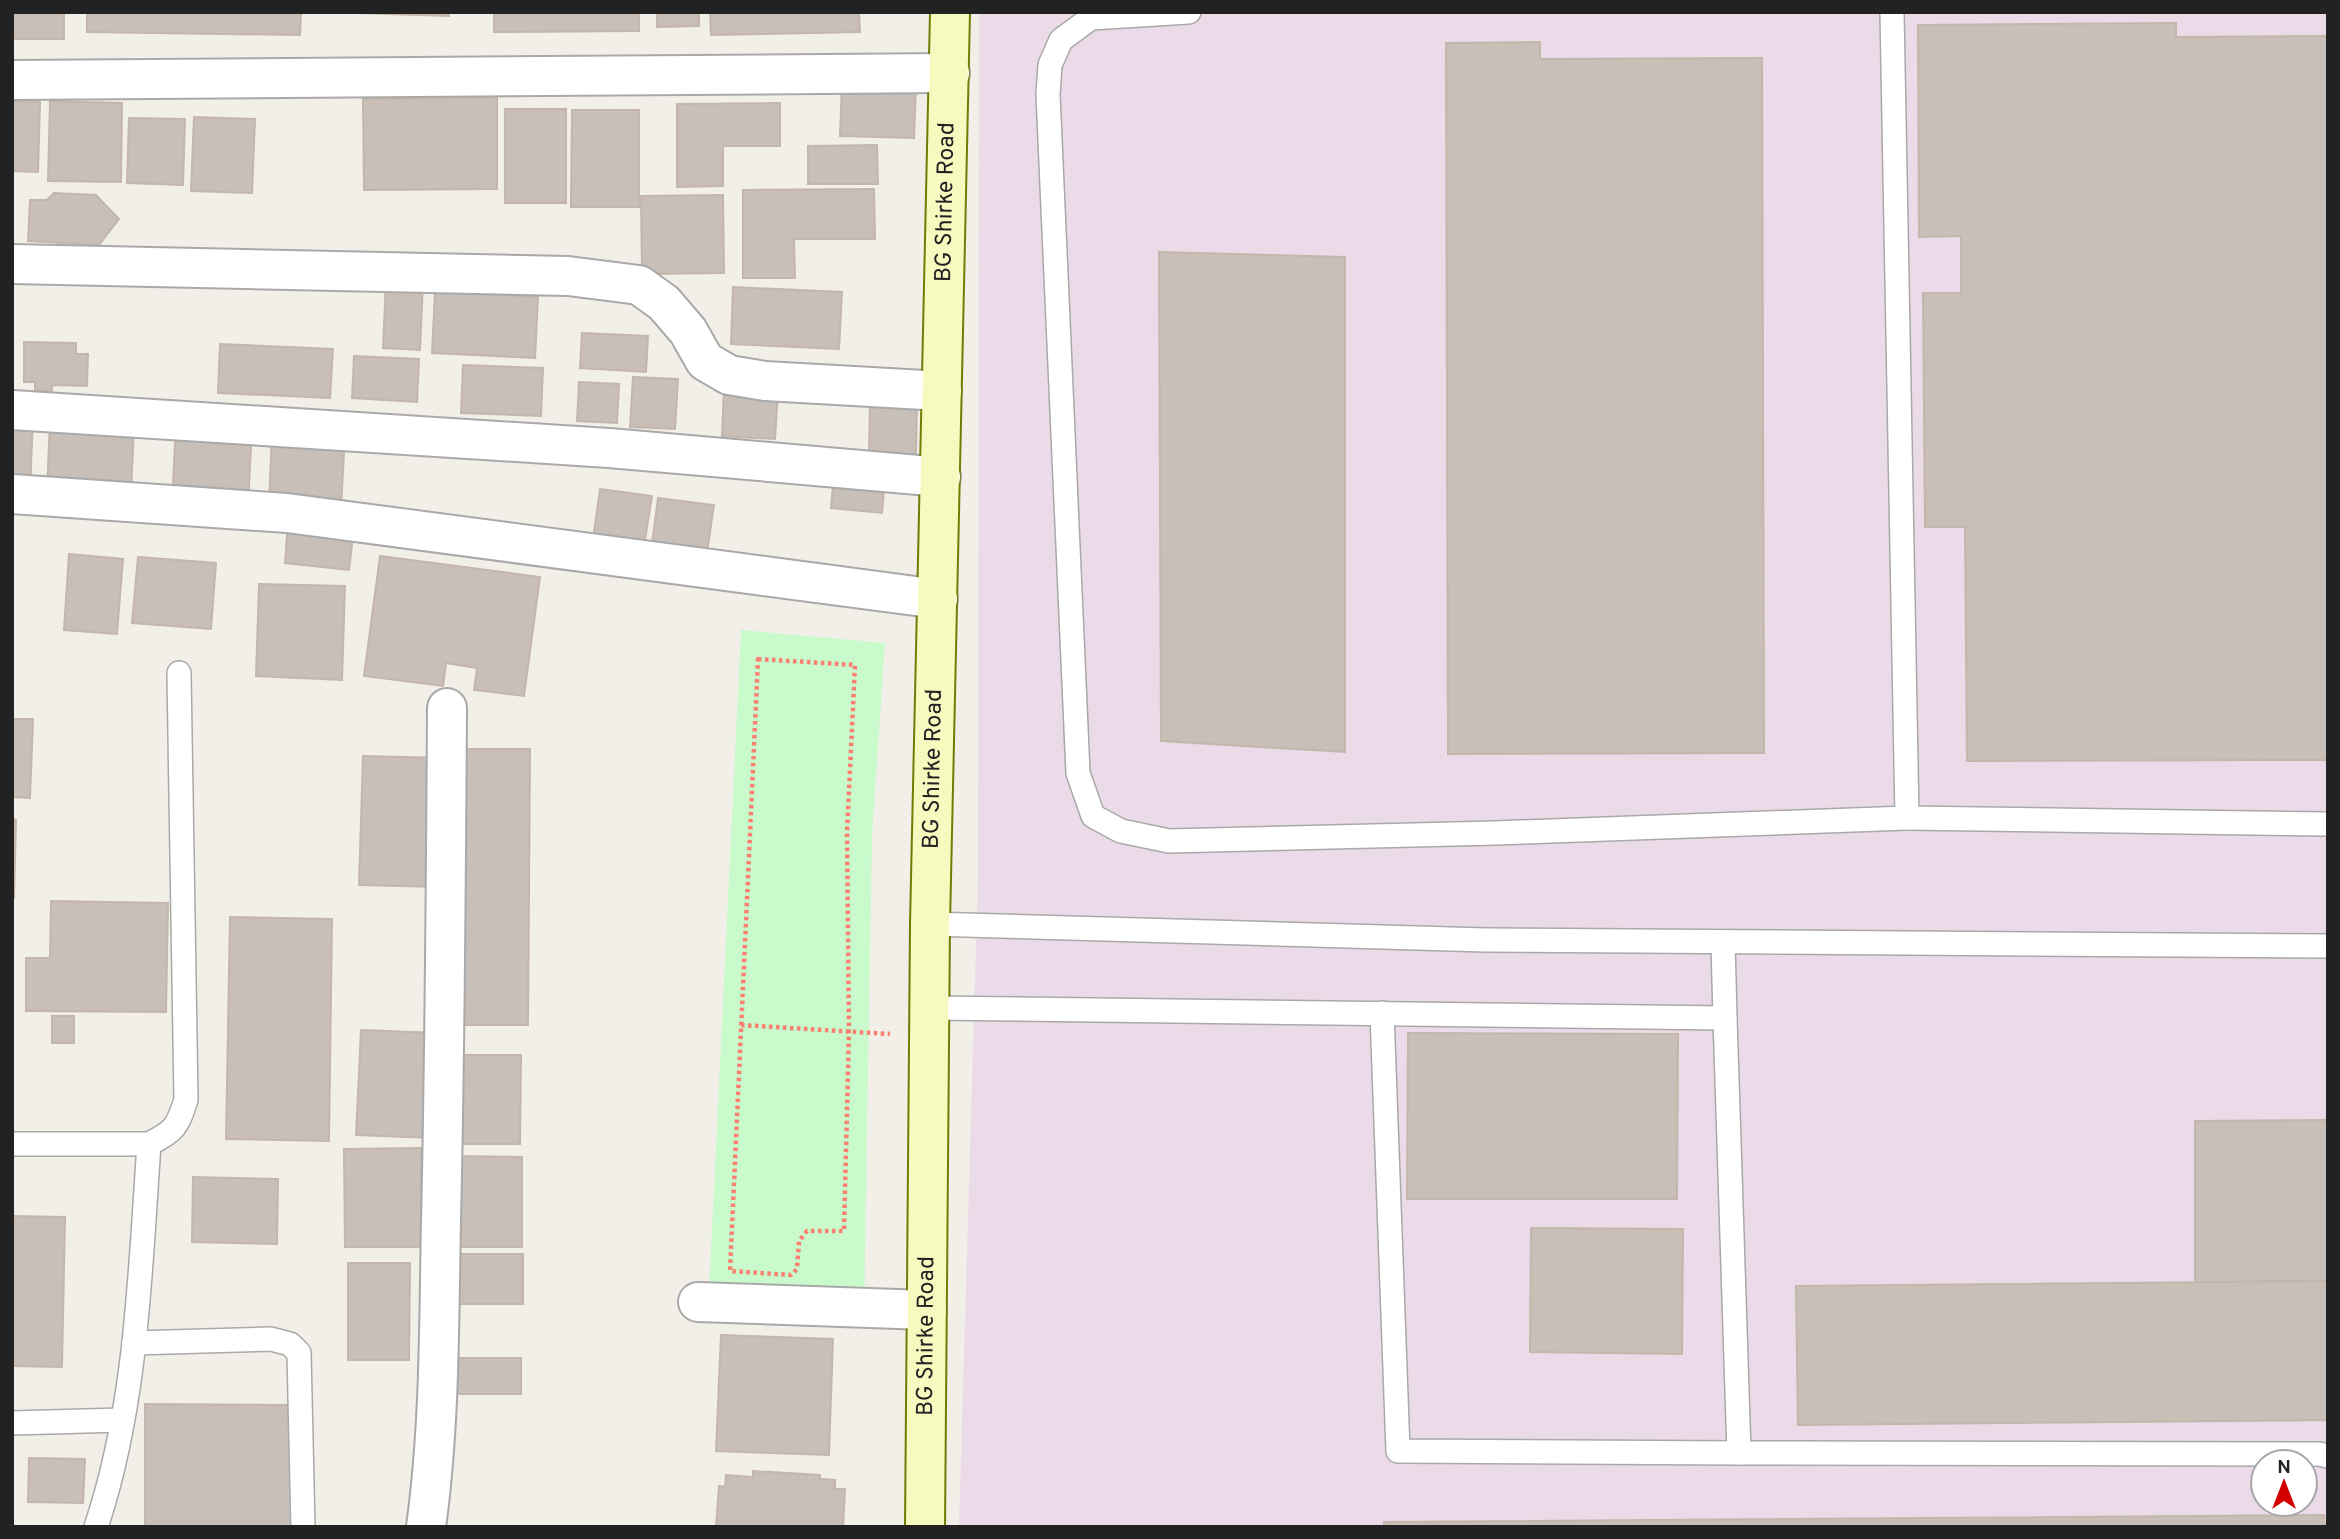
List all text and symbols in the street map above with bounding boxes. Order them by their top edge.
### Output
street label: BG Shirke Road [930,122,962,283]
street label: BG Shirke Road [917,689,950,849]
street label: BG Shirke Road [911,1256,942,1416]
north arrow [2249,1448,2319,1518]
text: N [2277,1456,2291,1480]

